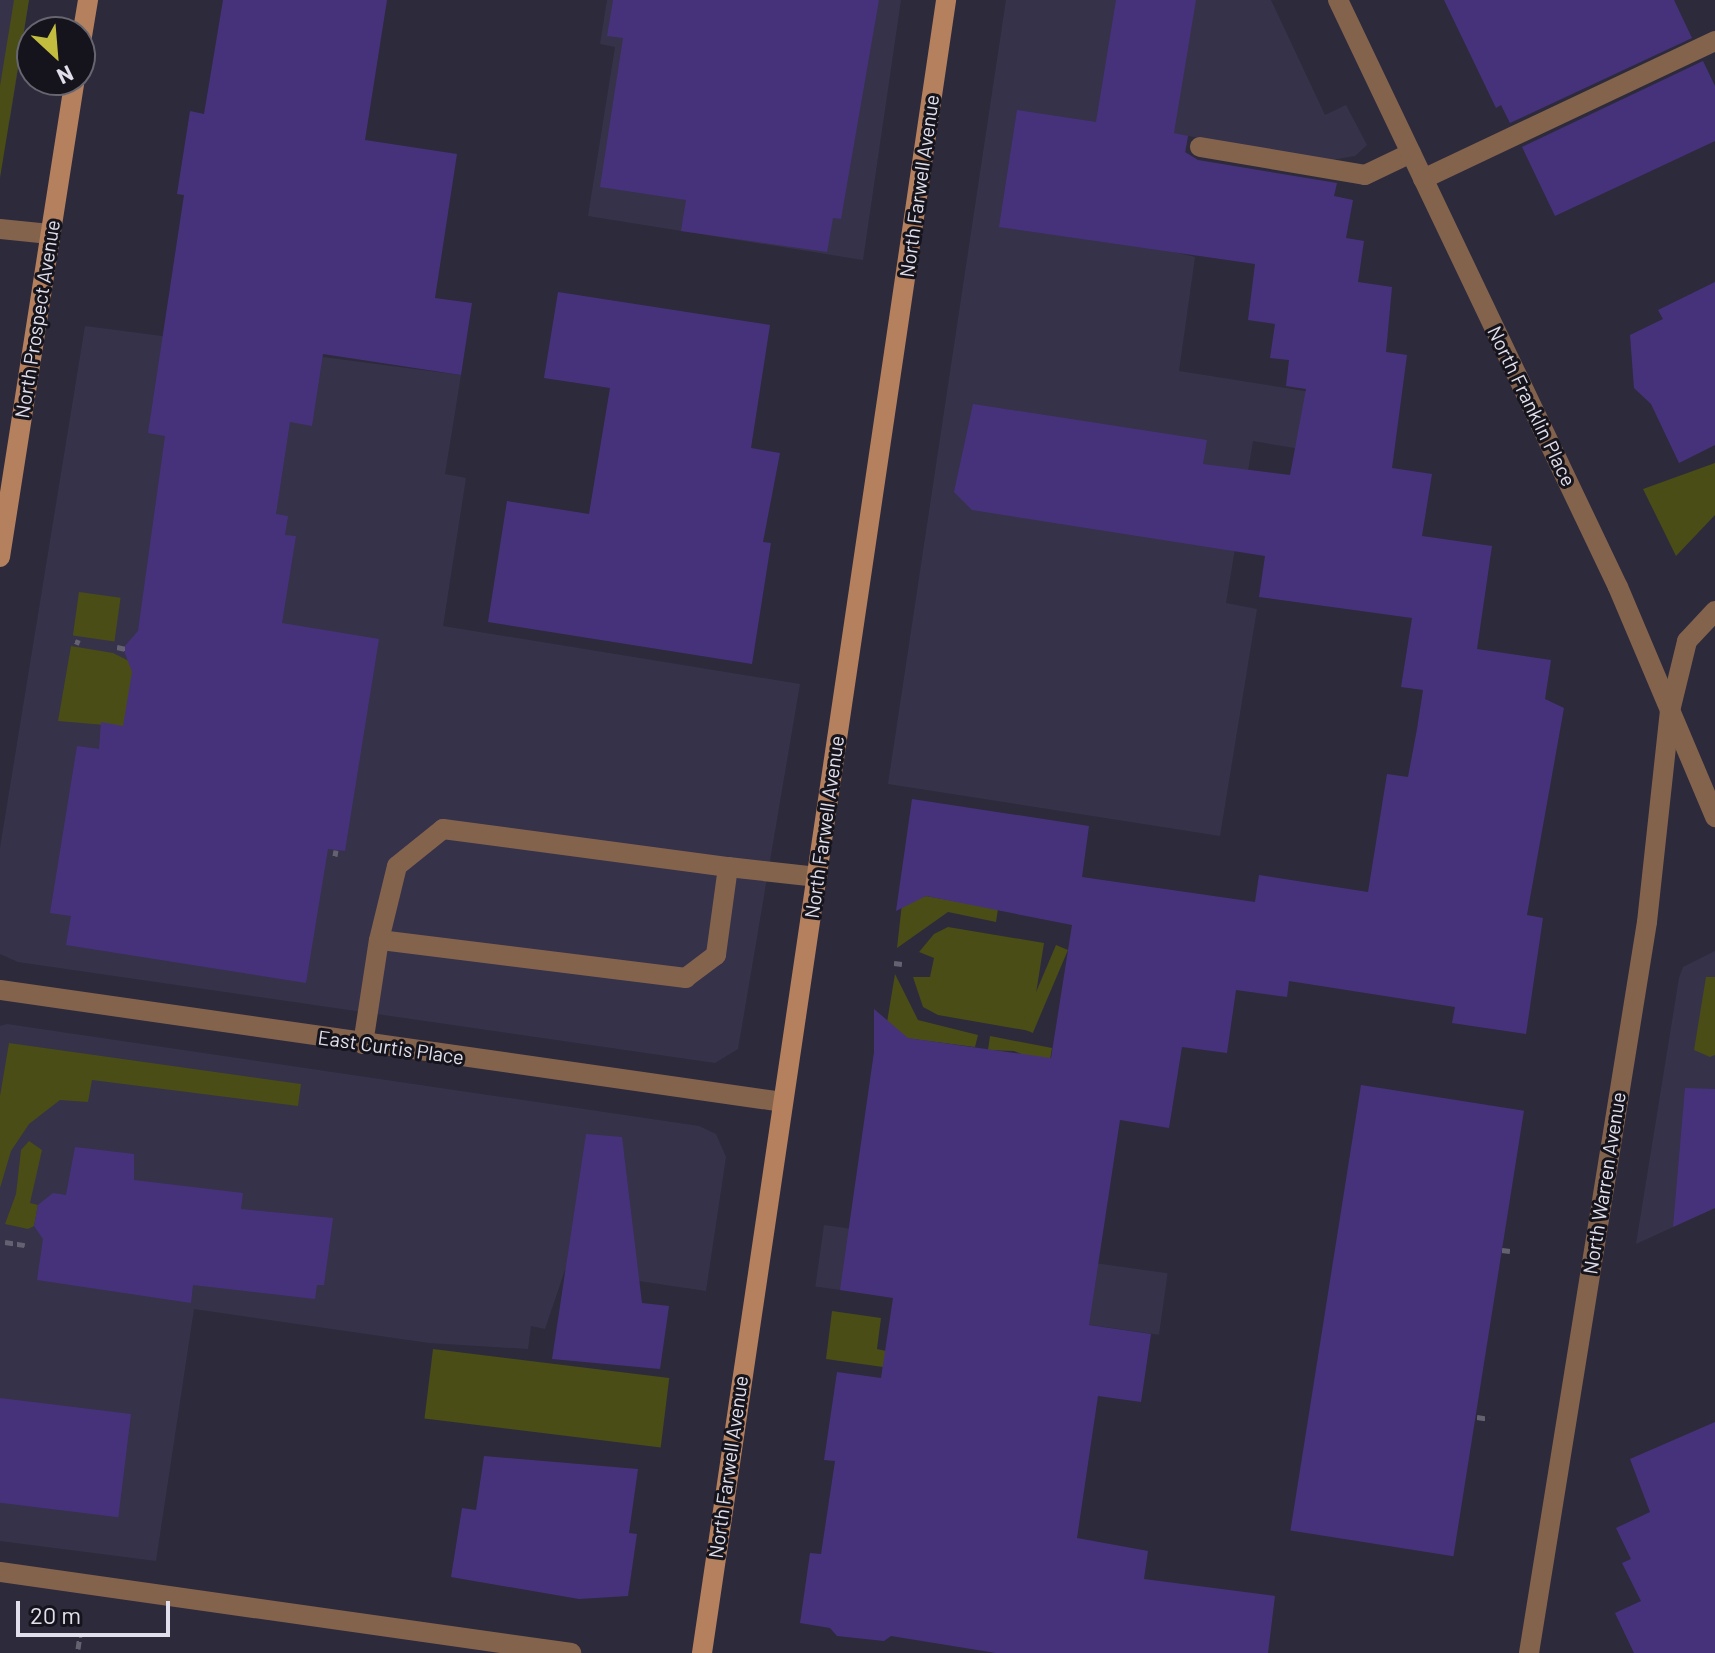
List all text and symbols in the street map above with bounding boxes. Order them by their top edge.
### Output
north arrow [16,16,96,96]
text: N [53,61,78,91]
street label: North Farwell Avenue [894,93,944,279]
street label: North Prospect Avenue [9,218,65,420]
street label: North Franklin Place [1483,322,1581,490]
street label: North Farwell Avenue [799,734,849,920]
street label: East Curtis Place [316,1025,466,1069]
street label: North Warren Avenue [1578,1090,1630,1276]
street label: North Farwell Avenue [703,1374,753,1560]
scale bar [20,1585,174,1635]
text: 20 m [30,1600,81,1629]

